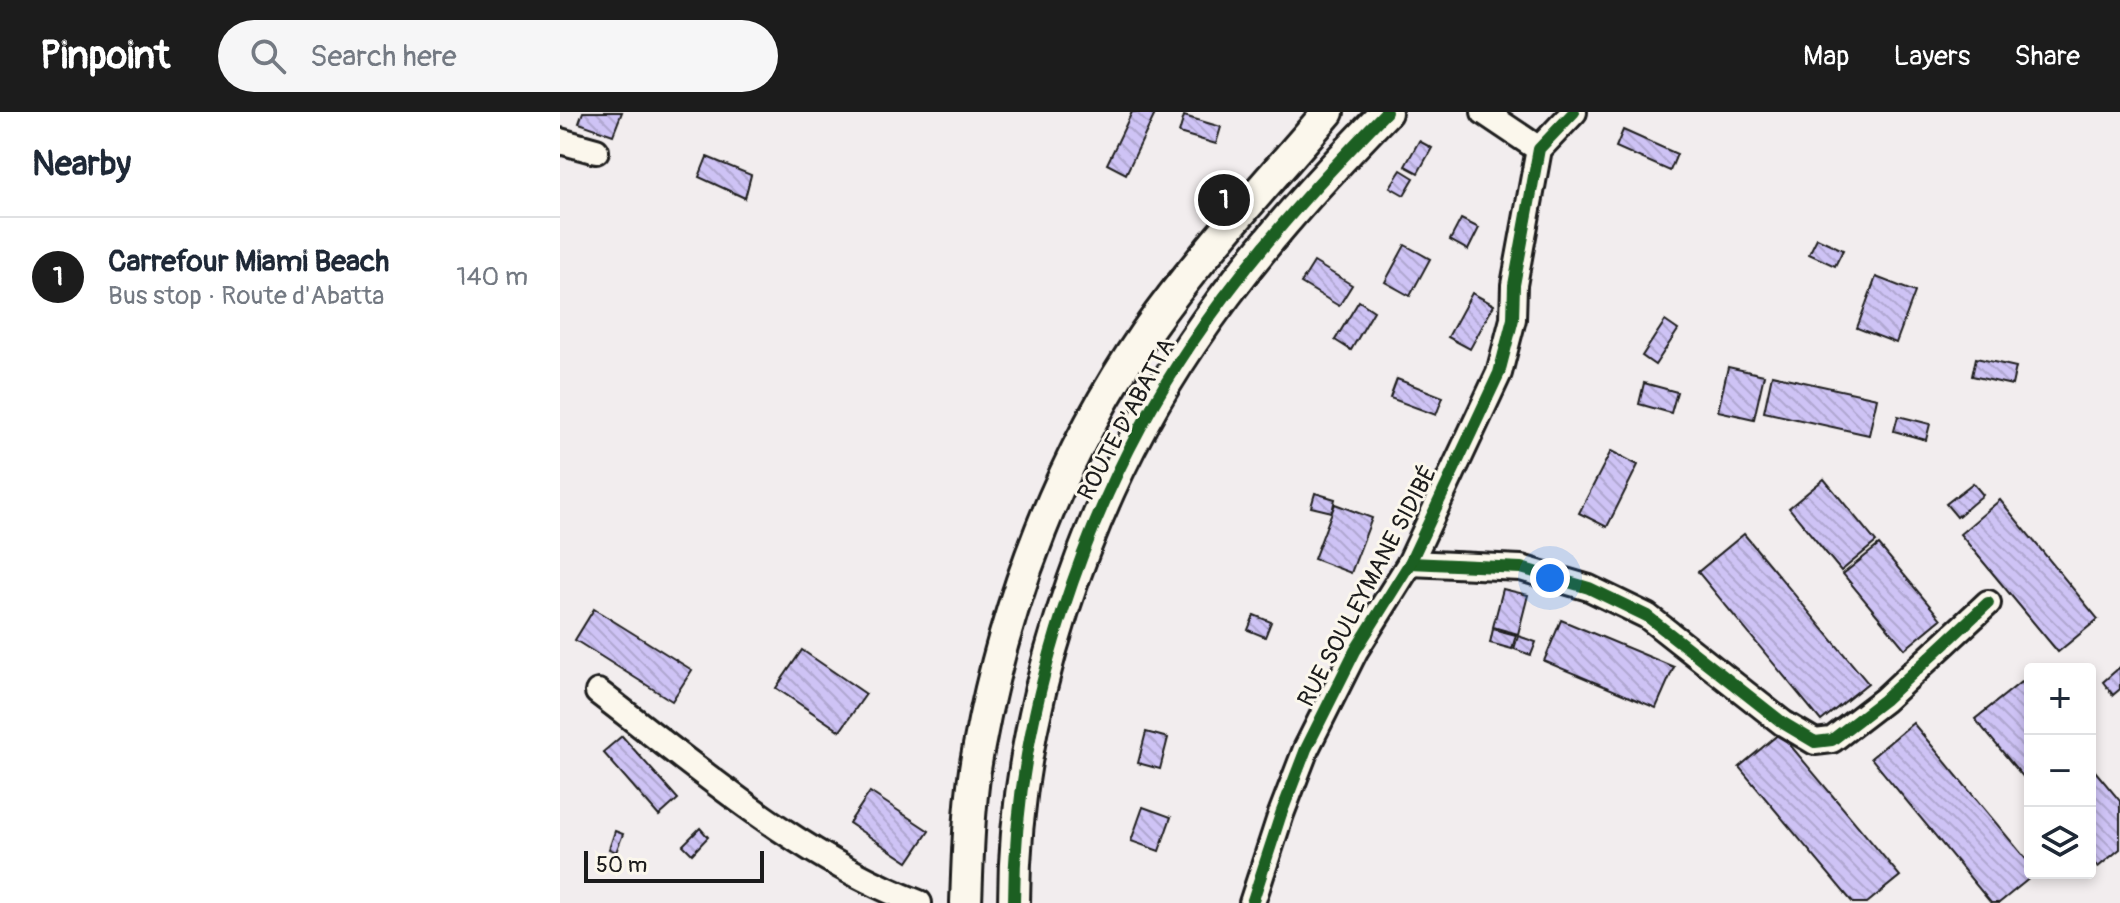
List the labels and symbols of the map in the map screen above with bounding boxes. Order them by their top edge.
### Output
pin: 1 [1198,170,1250,230]
street label: ROUTE D'ABATTA [1072,333,1181,505]
street label: RUE SOULEYMANE SIDIBÉ [1292,461,1443,712]
your location [1530,558,1570,598]
scale bar [584,847,764,883]

